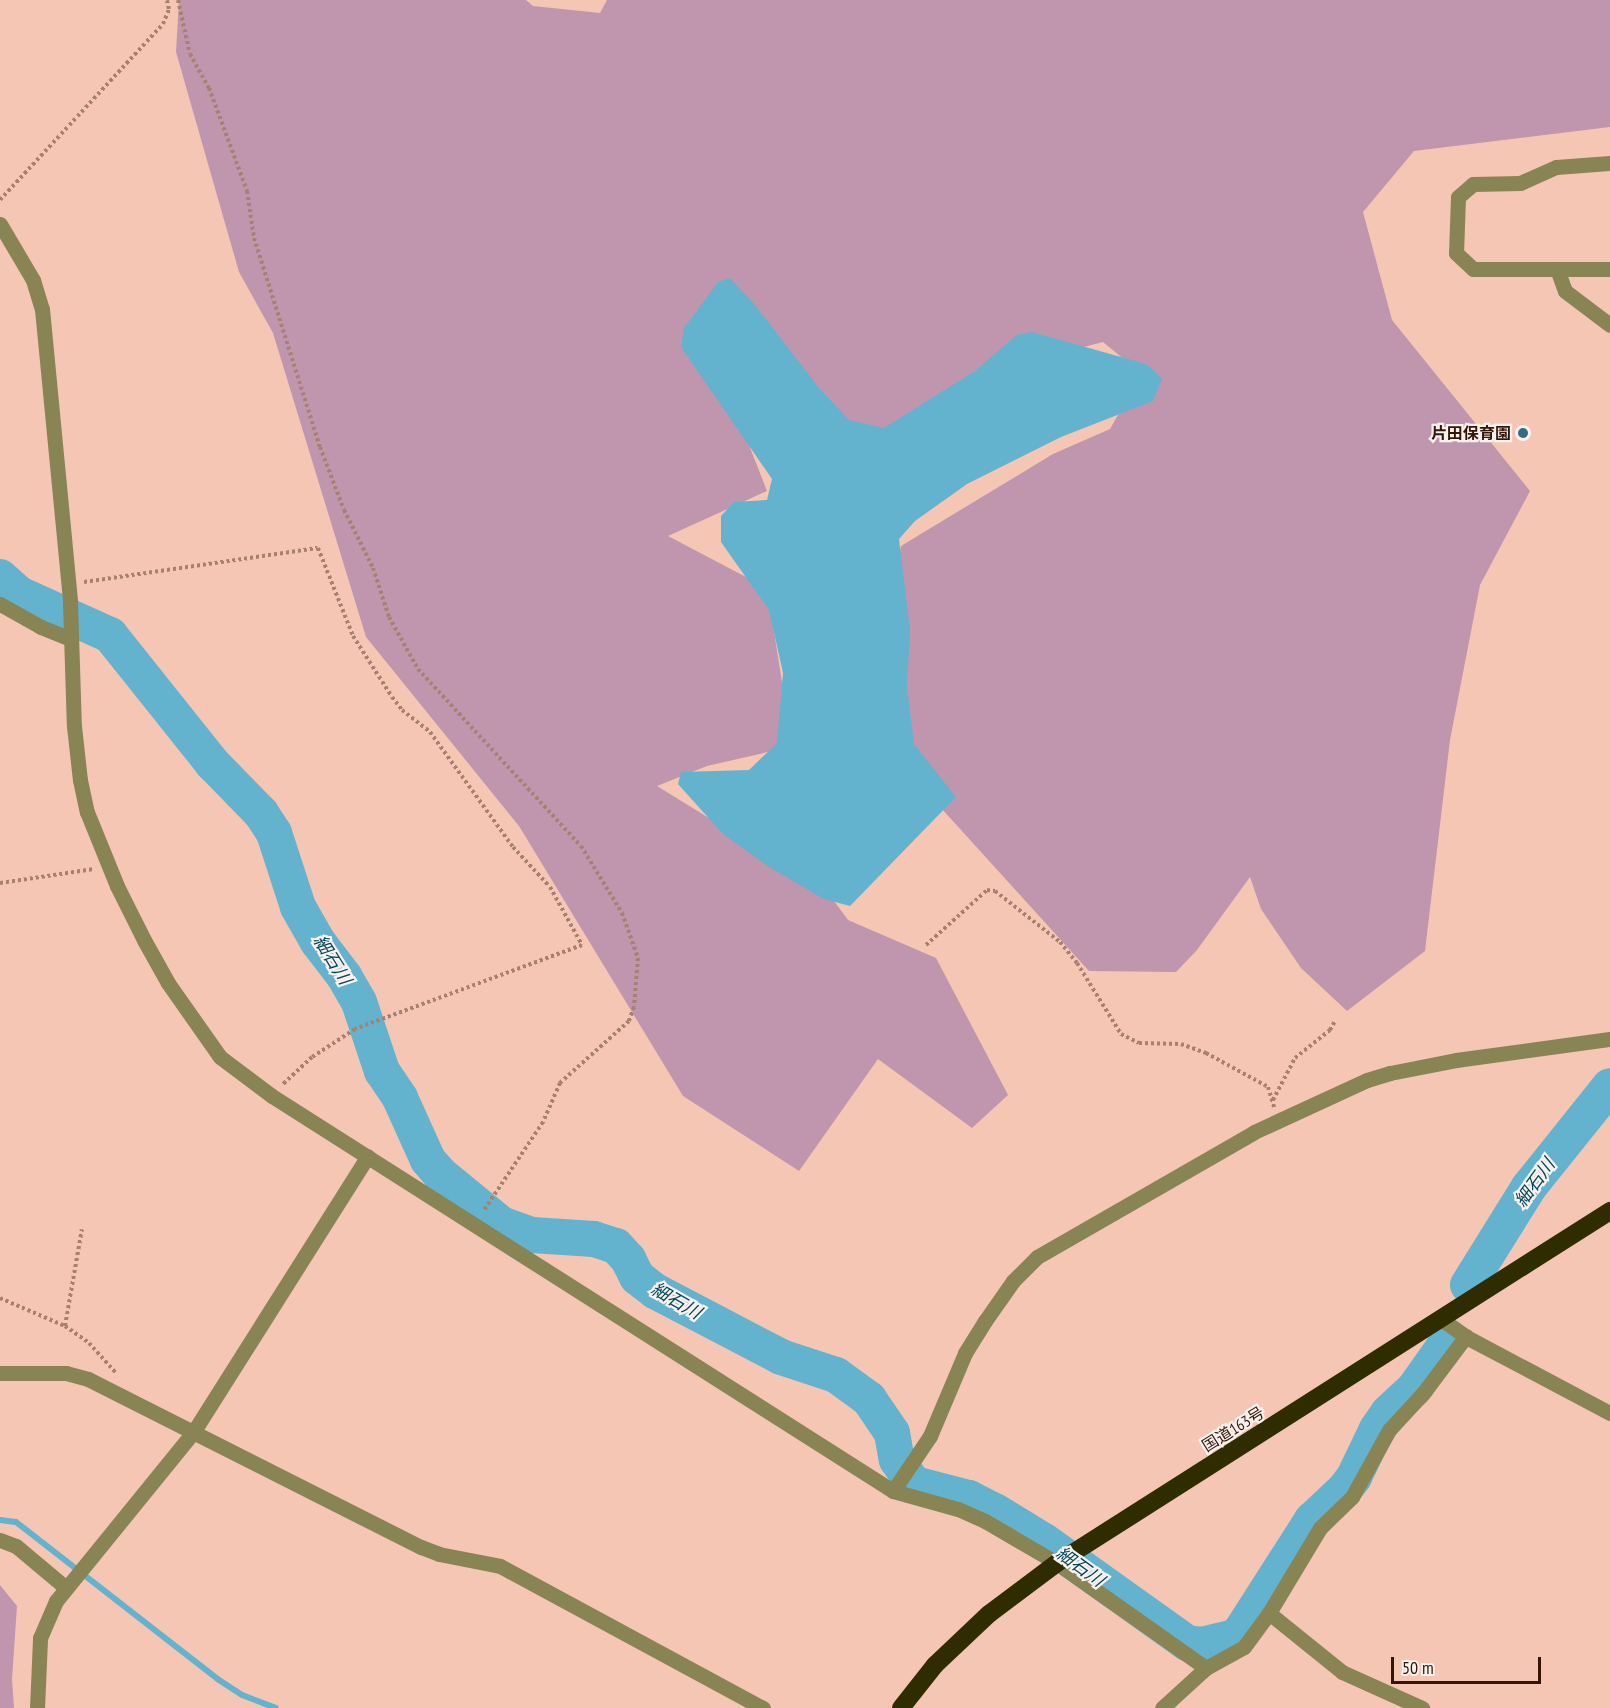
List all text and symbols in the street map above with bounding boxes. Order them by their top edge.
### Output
place label: 片田保育園 [1431,423,1511,443]
marker: 片田保育園 [1516,426,1530,440]
water label: 細石川 [309,931,355,989]
water label: 細石川 [1510,1155,1560,1211]
water label: 細石川 [647,1278,705,1324]
street label: 国道163号 [1198,1402,1268,1456]
water label: 細石川 [1052,1542,1108,1592]
scale bar [1394,1645,1544,1683]
text: 50 m [1402,1656,1434,1679]

